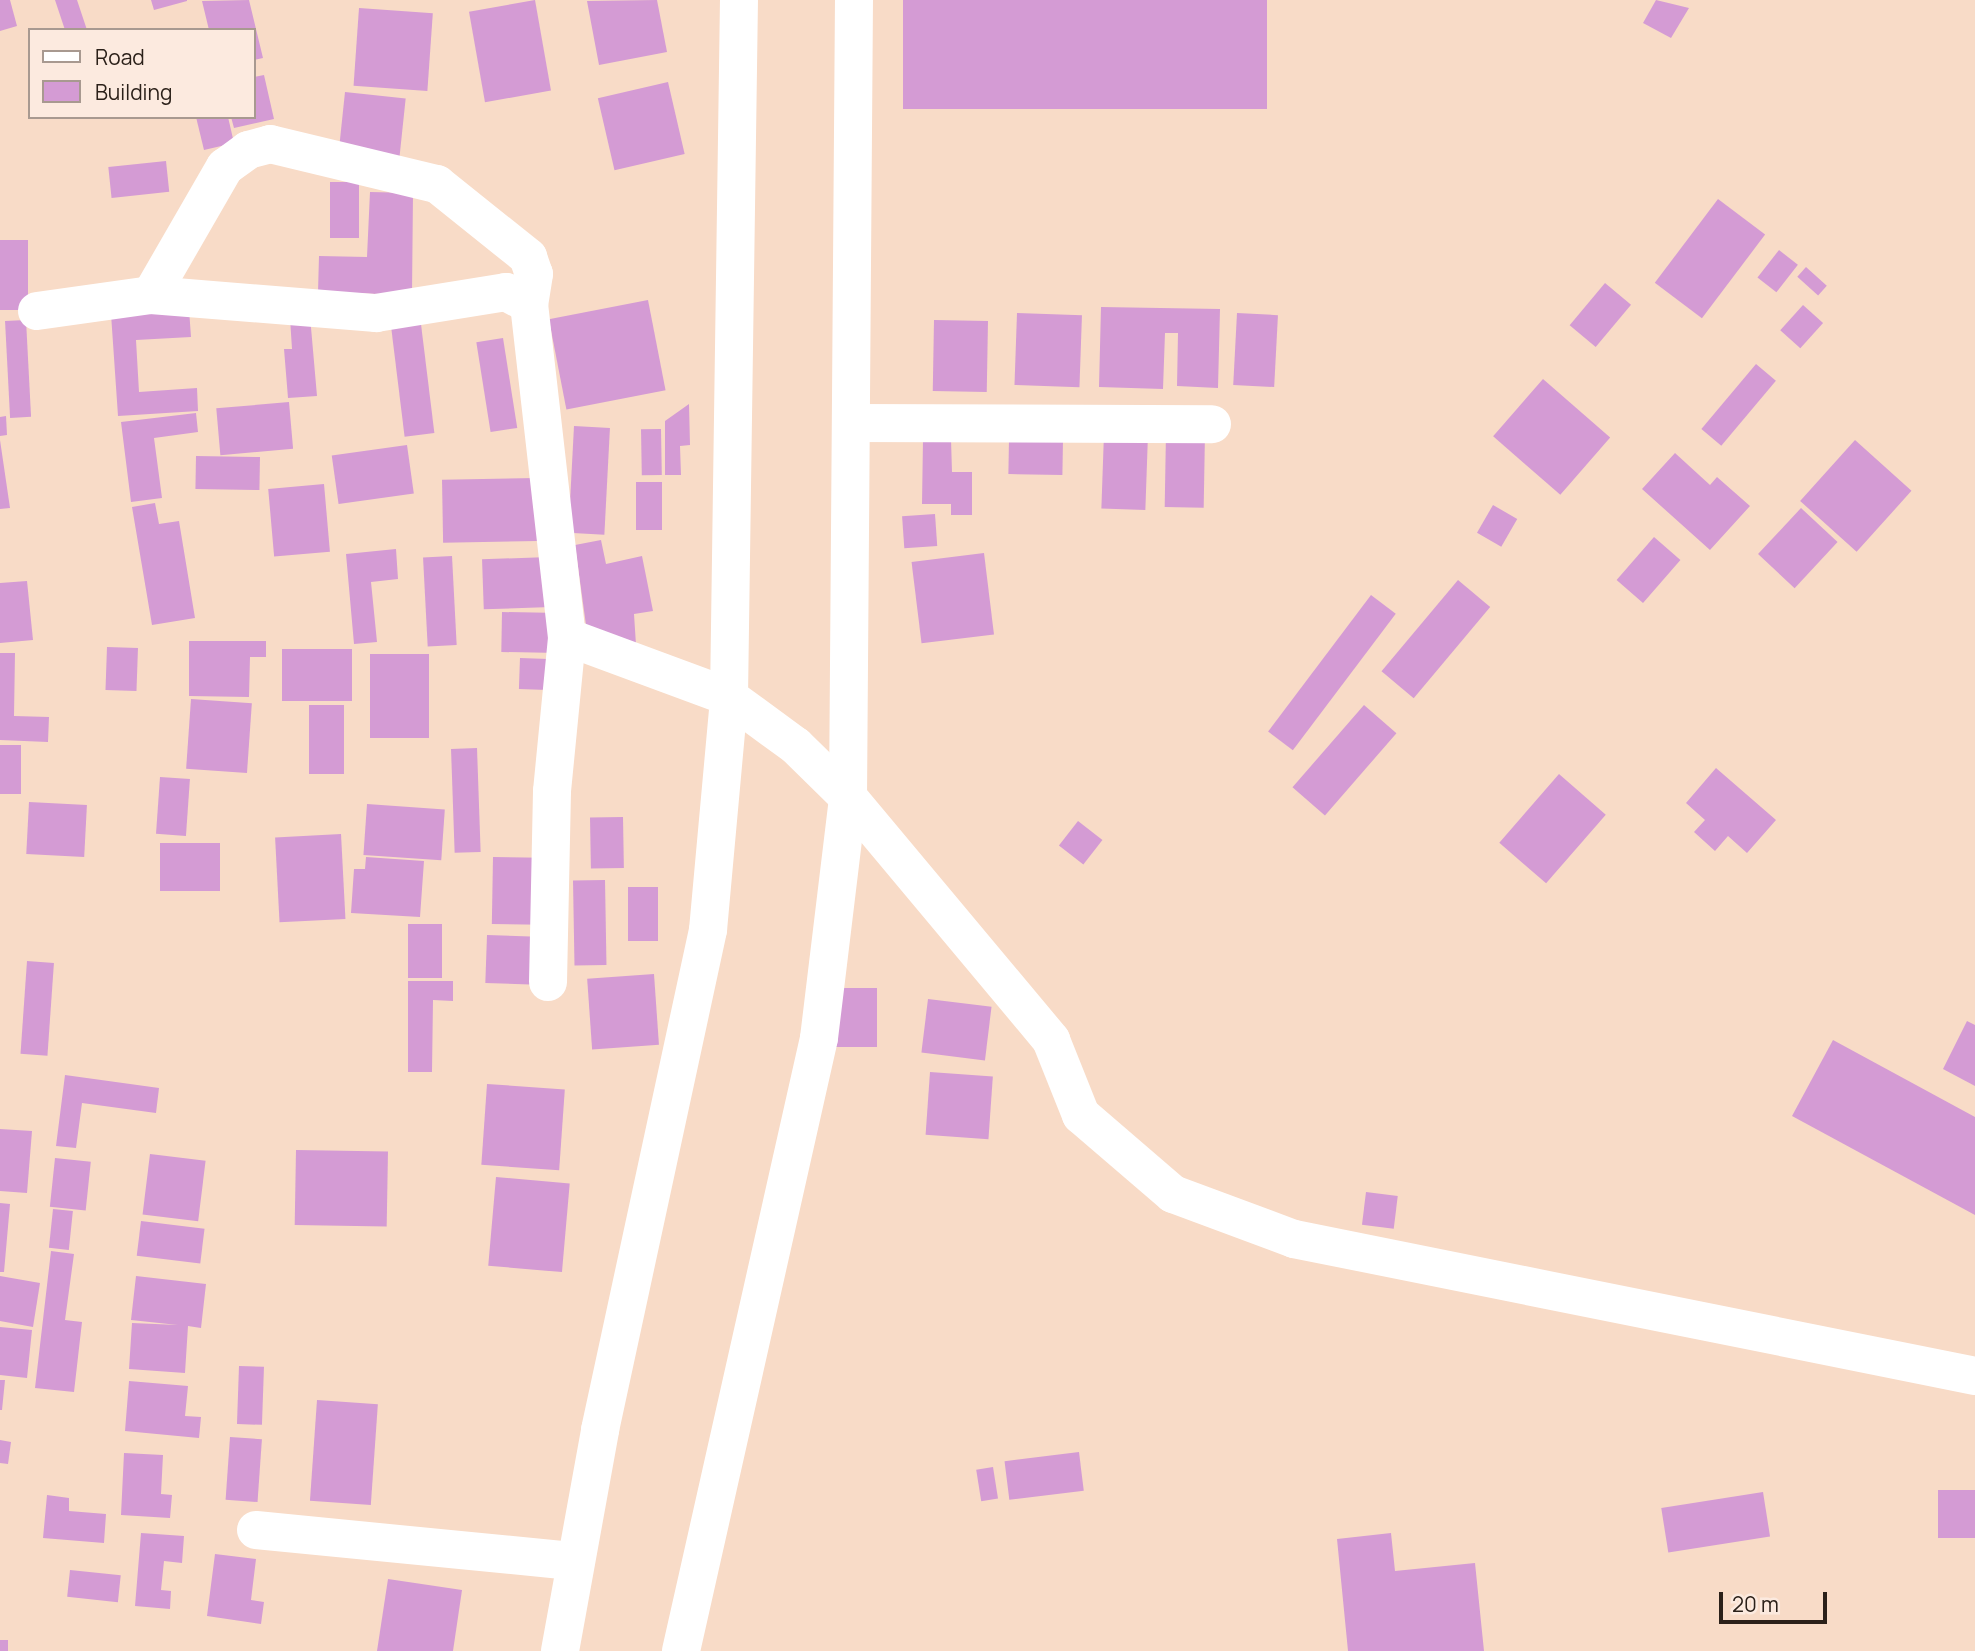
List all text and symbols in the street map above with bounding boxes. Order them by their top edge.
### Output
legend [28,28,256,119]
text: Road [95,43,145,71]
text: Building [95,78,172,106]
scale bar [1723,1578,1832,1622]
text: 20 m [1732,1590,1779,1618]

